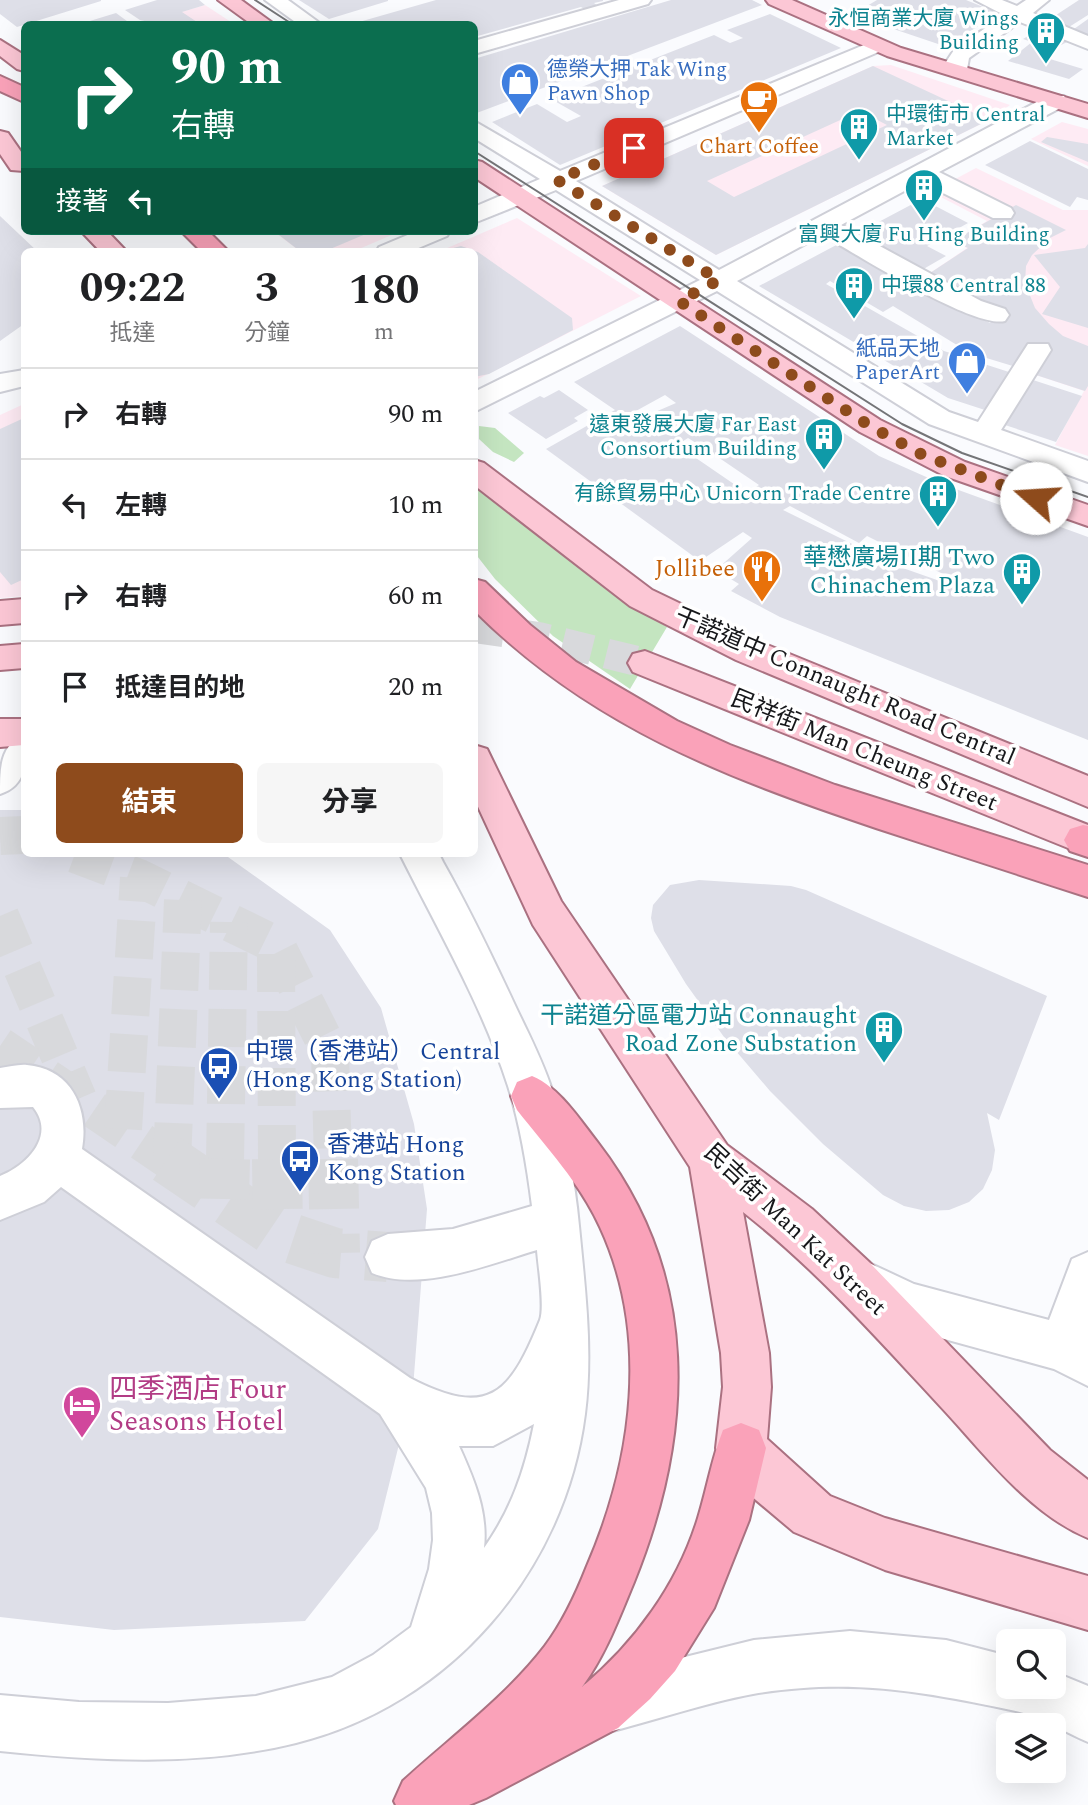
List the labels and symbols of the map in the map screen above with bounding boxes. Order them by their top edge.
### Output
place label: 永恒商業大廈 Wings Building [828,3,1019,59]
building icon: 永恒商業大廈 Wings Building [1025,10,1067,65]
place label: 德榮大押 Tak Wing Pawn Shop [547,54,727,110]
shop icon: 德榮大押 Tak Wing Pawn Shop [499,61,541,116]
cafe icon: Chart Coffee [738,79,780,134]
place label: 中環街市 Central Market [886,99,1045,155]
building icon: 中環街市 Central Market [838,106,880,161]
pin [604,118,664,178]
place label: Chart Coffee [699,131,819,163]
building icon: 富興大廈 Fu Hing Building [903,167,945,222]
place label: 富興大廈 Fu Hing Building [798,219,1050,251]
building icon: 中環88 Central 88 [833,265,875,320]
place label: 中環88 Central 88 [881,270,1046,302]
place label: 紙品天地 PaperArt [855,333,940,389]
shop icon: 紙品天地 PaperArt [946,340,988,395]
place label: 遠東發展大廈 Far East Consortium Building [589,409,797,465]
building icon: 遠東發展大廈 Far East Consortium Building [803,416,845,471]
position arrow [999,461,1073,535]
building icon: 有餘貿易中心 Unicorn Trade Centre [917,473,959,528]
place label: 有餘貿易中心 Unicorn Trade Centre [574,478,911,510]
place label: 華懋廣場II期 Two Chinachem Plaza [803,540,995,604]
restaurant icon: Jollibee [741,548,783,603]
place label: Jollibee [655,551,735,587]
building icon: 華懋廣場II期 Two Chinachem Plaza [1001,551,1043,606]
street label: 干諾道中 Connaught Road Central [669,599,1021,775]
street label: 民祥街 Man Cheung Street [725,681,1003,821]
place label: 干諾道分區電力站 Connaught Road Zone Substation [540,998,857,1062]
building icon: 干諾道分區電力站 Connaught Road Zone Substation [863,1009,905,1064]
place label: 中環（香港站） Central (Hong Kong Station) [246,1034,500,1098]
bus stop icon: 中環（香港站） Central (Hong Kong Station) [198,1045,240,1100]
place label: 香港站 Hong Kong Station [327,1127,466,1191]
street label: 民吉街 Man Kat Street [695,1135,895,1325]
bus stop icon: 香港站 Hong Kong Station [279,1138,321,1193]
place label: 四季酒店 Four Seasons Hotel [109,1368,286,1443]
hotel icon: 四季酒店 Four Seasons Hotel [61,1384,103,1439]

